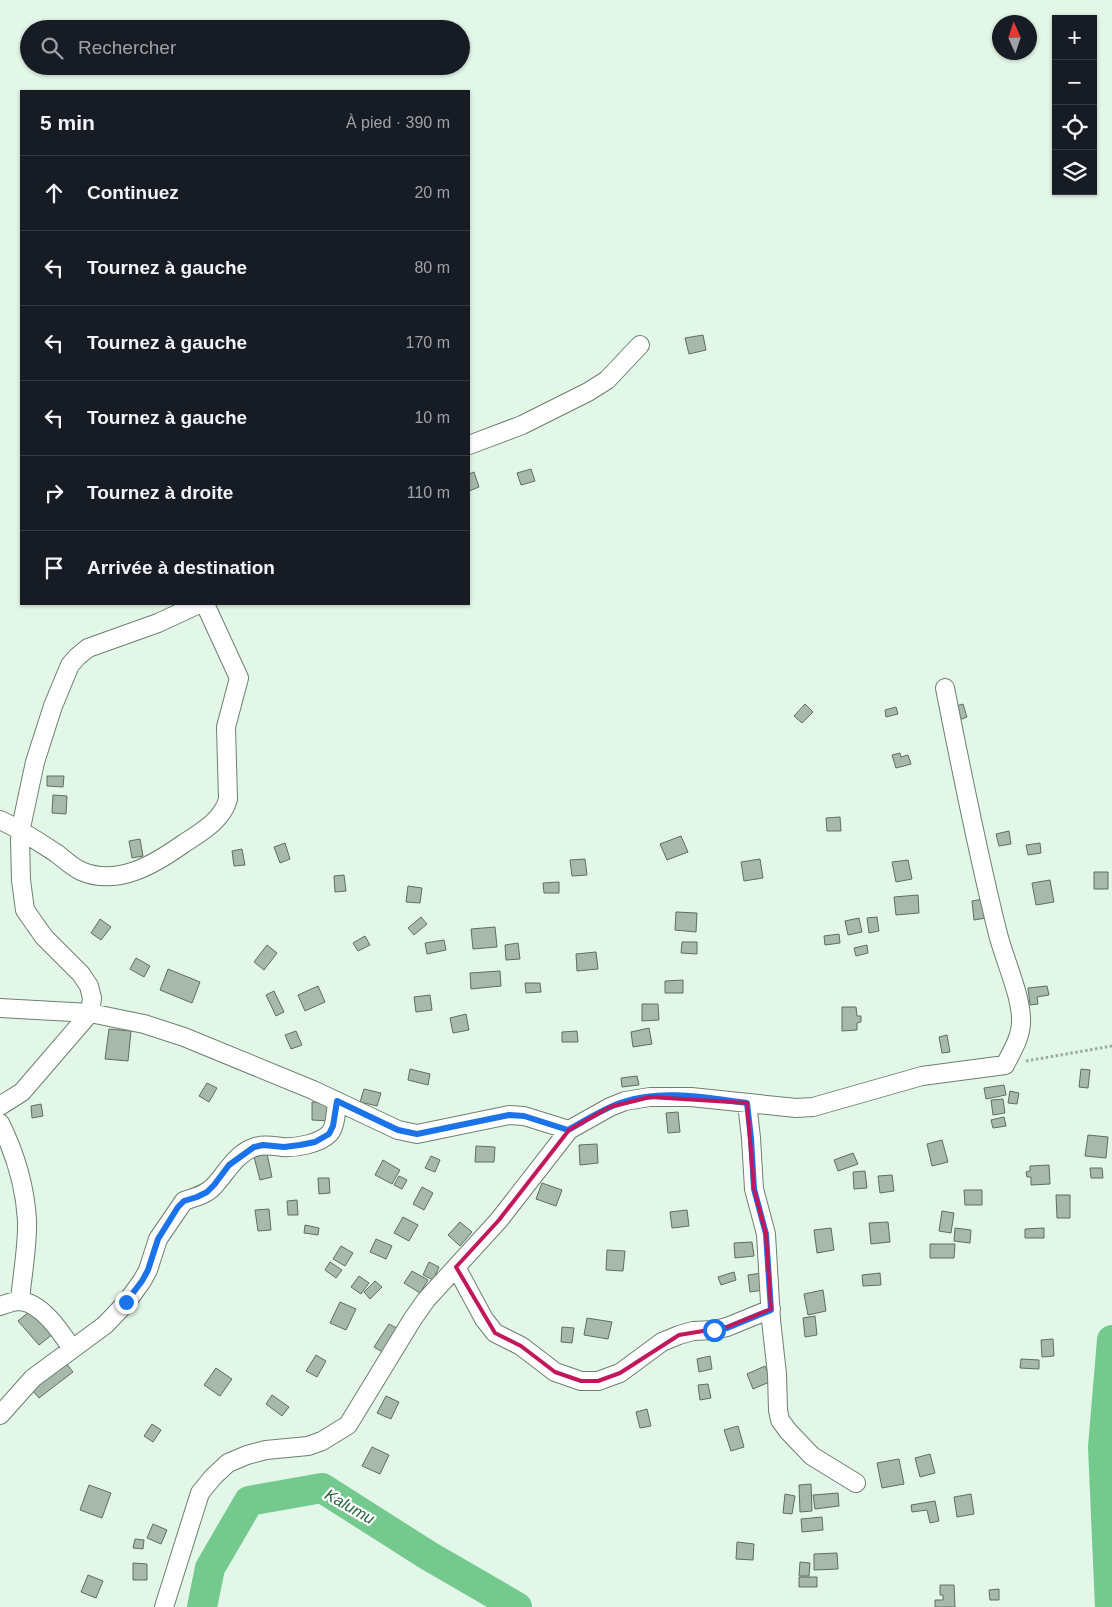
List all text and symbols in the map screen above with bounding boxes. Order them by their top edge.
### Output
north arrow [992,15,1037,60]
map controls [1052,15,1097,195]
button: + [1052,15,1097,60]
search box [20,20,470,75]
icon: search [38,34,66,62]
text: Rechercher [78,37,176,58]
button: − [1052,60,1097,105]
button: locate [1052,105,1097,150]
text: 5 min [40,111,95,134]
text: À pied · 390 m [346,114,450,131]
button: layers [1052,150,1097,195]
icon: ahead [40,179,68,207]
text: Continuez [87,182,179,203]
text: 20 m [414,184,450,201]
icon: left [40,254,68,282]
text: Tournez à gauche [87,257,247,278]
text: 80 m [414,259,450,276]
icon: left [40,329,68,357]
text: Tournez à gauche [87,332,247,353]
text: 170 m [406,334,450,351]
icon: left [40,404,68,432]
text: Tournez à gauche [87,407,247,428]
text: 10 m [414,409,450,426]
icon: right [40,479,68,507]
text: Tournez à droite [87,482,233,503]
text: 110 m [407,484,450,501]
icon: arrive [40,554,68,582]
text: Arrivée à destination [87,557,275,578]
route end [115,1291,138,1314]
route start [703,1319,726,1342]
water label: Kalumu [322,1486,378,1527]

